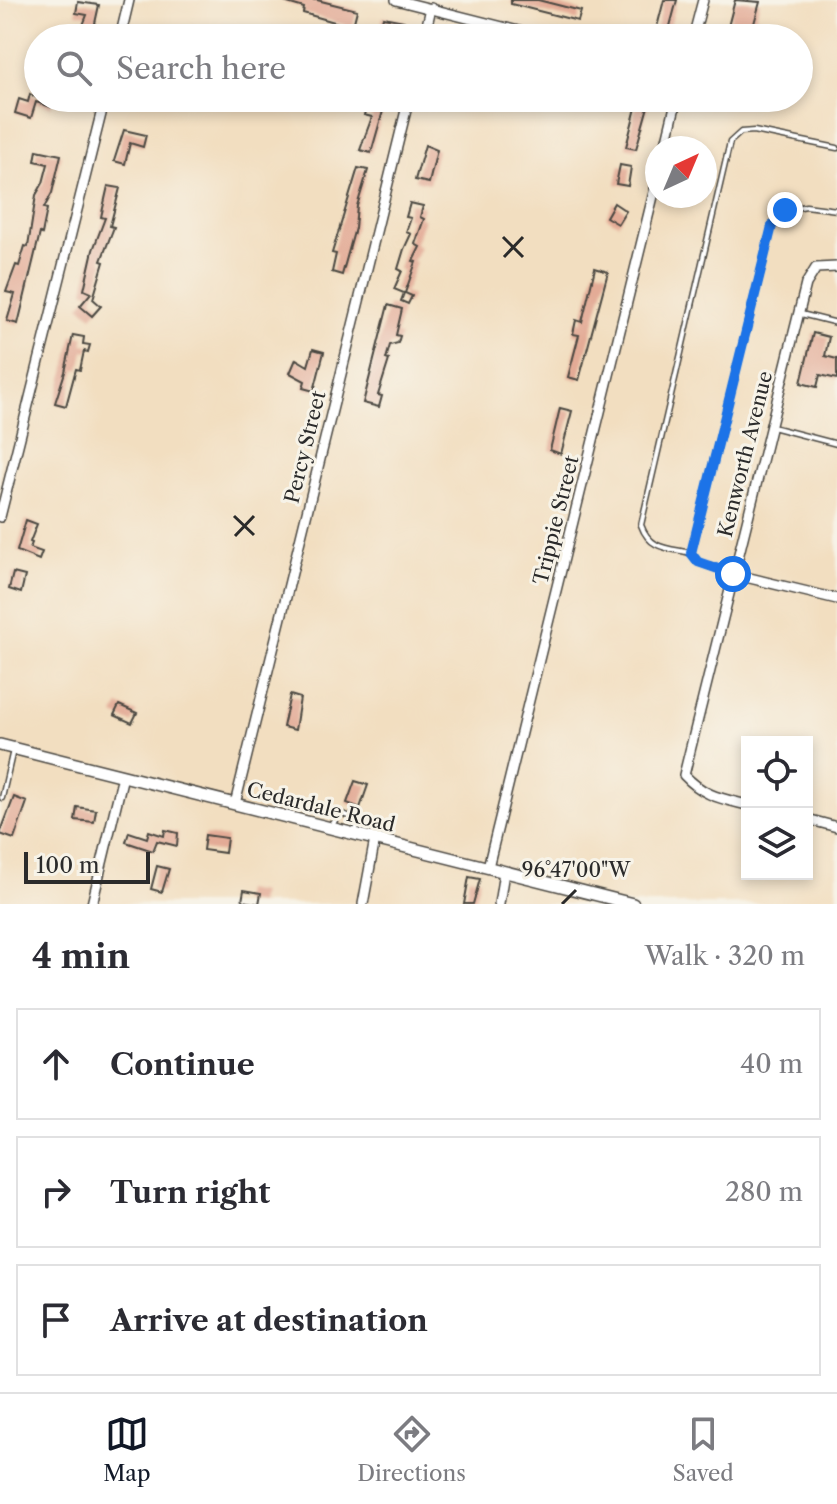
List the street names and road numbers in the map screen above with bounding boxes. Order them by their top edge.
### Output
street label: Kenworth Avenue [713,369,777,539]
street label: Percy Street [279,388,331,506]
street label: Trippie Street [528,453,584,587]
street label: Cedardale Road [244,777,398,837]

